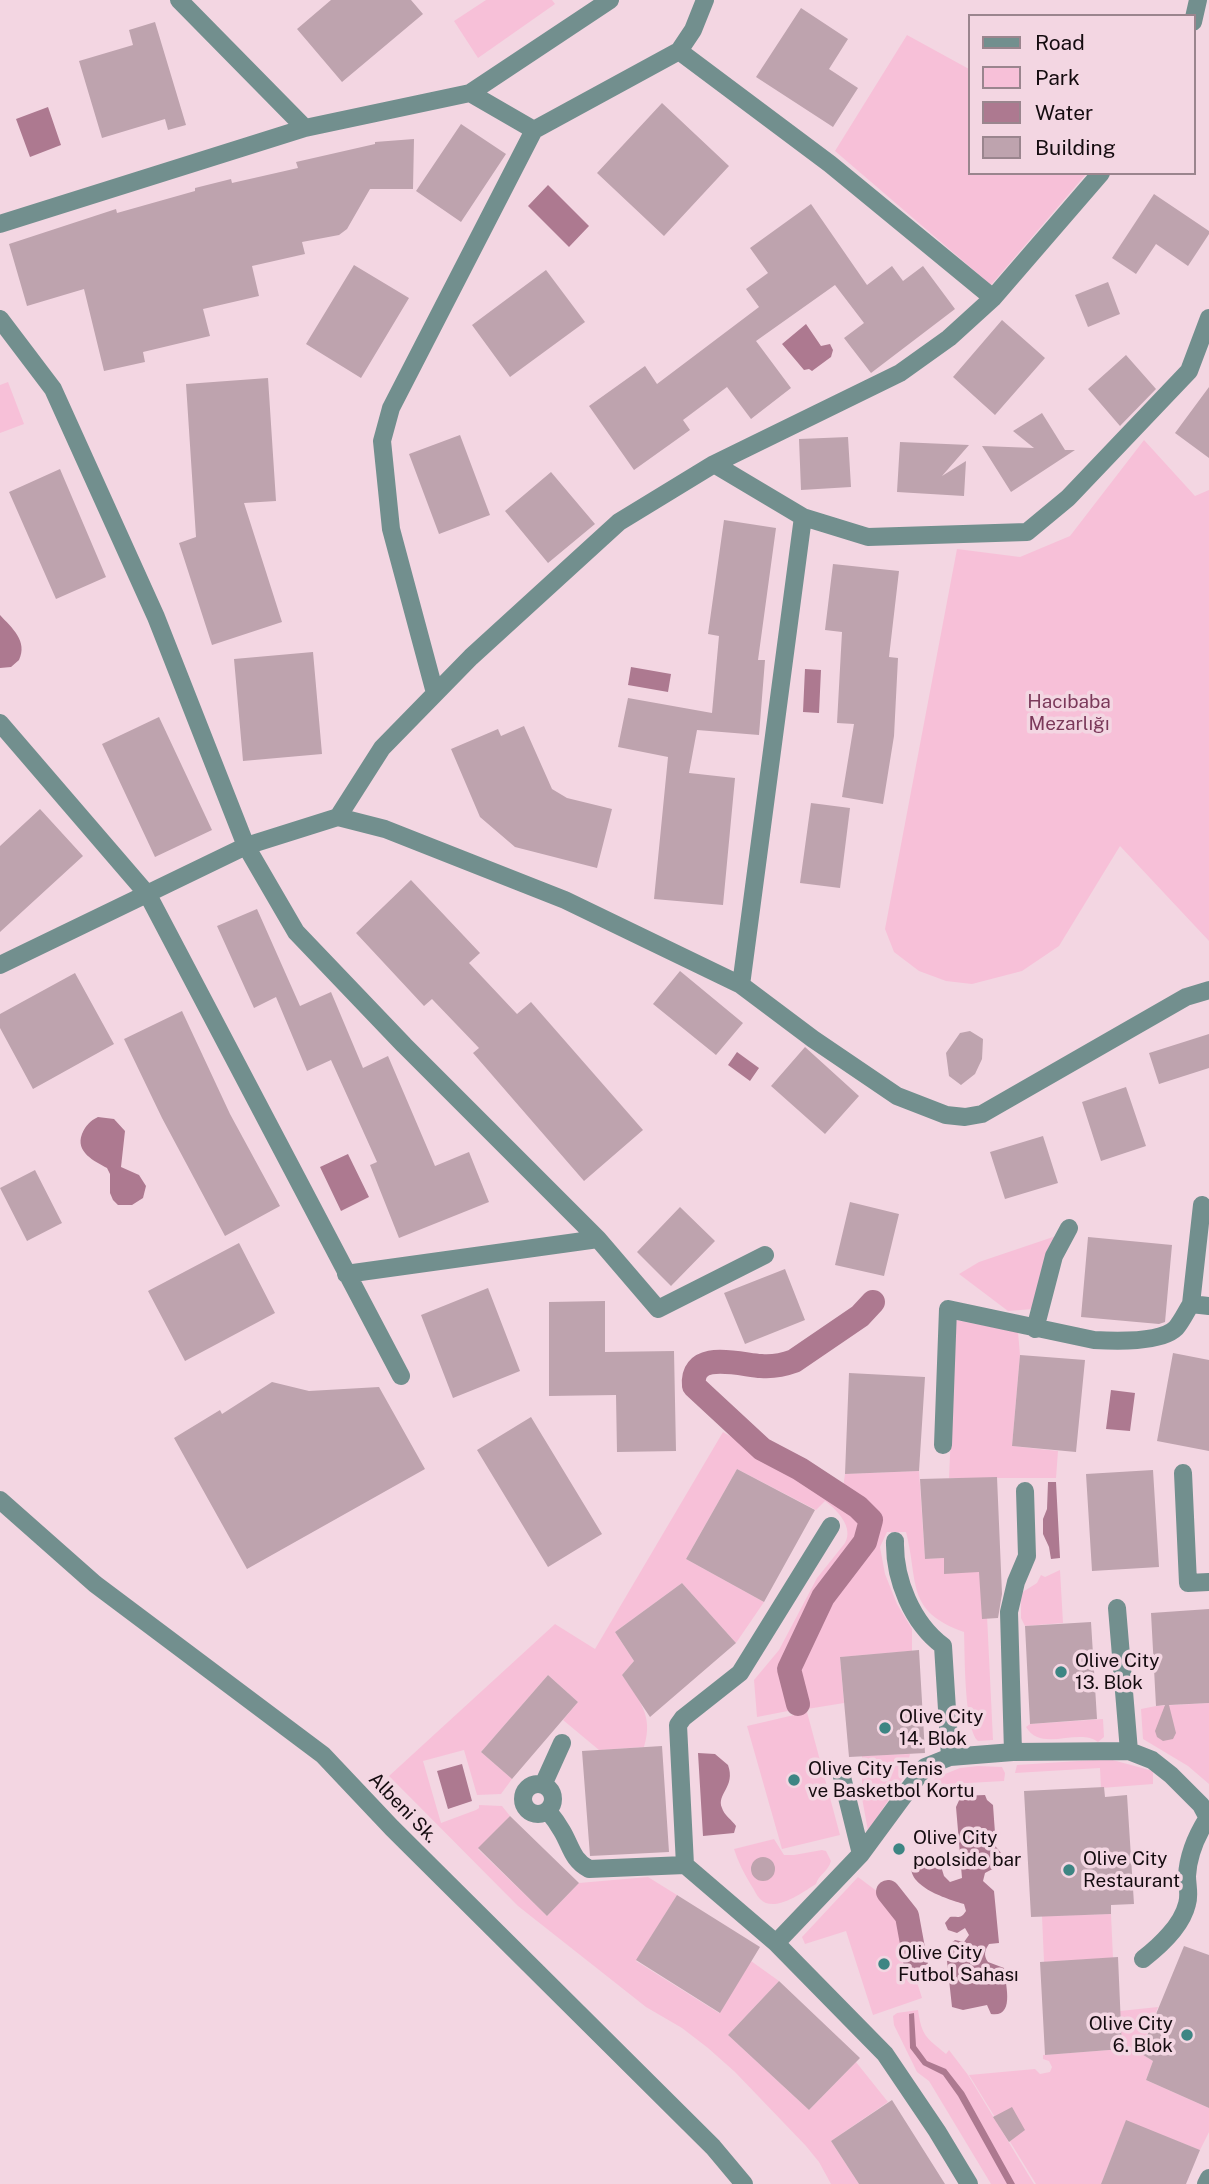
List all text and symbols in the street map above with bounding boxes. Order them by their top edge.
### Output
legend [968,14,1195,175]
text: Road [1035,30,1085,55]
text: Park [1035,65,1080,90]
text: Water [1035,100,1093,125]
text: Building [1035,135,1116,160]
park label: Hacıbaba Mezarlığı [1027,691,1111,735]
place label: Olive City 13. Blok [1075,1650,1159,1694]
marker: Olive City 13. Blok [1053,1664,1069,1680]
place label: Olive City 14. Blok [899,1706,983,1750]
marker: Olive City 14. Blok [877,1720,893,1736]
place label: Olive City Tenis ve Basketbol Kortu [808,1758,975,1802]
street label: Albeni Sk. [364,1768,442,1848]
marker: Olive City Tenis ve Basketbol Kortu [786,1772,802,1788]
place label: Olive City poolside bar [913,1827,1021,1871]
marker: Olive City poolside bar [891,1841,907,1857]
place label: Olive City Restaurant [1083,1848,1180,1892]
marker: Olive City Restaurant [1061,1862,1077,1878]
place label: Olive City Futbol Sahası [898,1942,1019,1986]
marker: Olive City Futbol Sahası [876,1956,892,1972]
place label: Olive City 6. Blok [1089,2013,1173,2057]
marker: Olive City 6. Blok [1179,2027,1195,2043]

